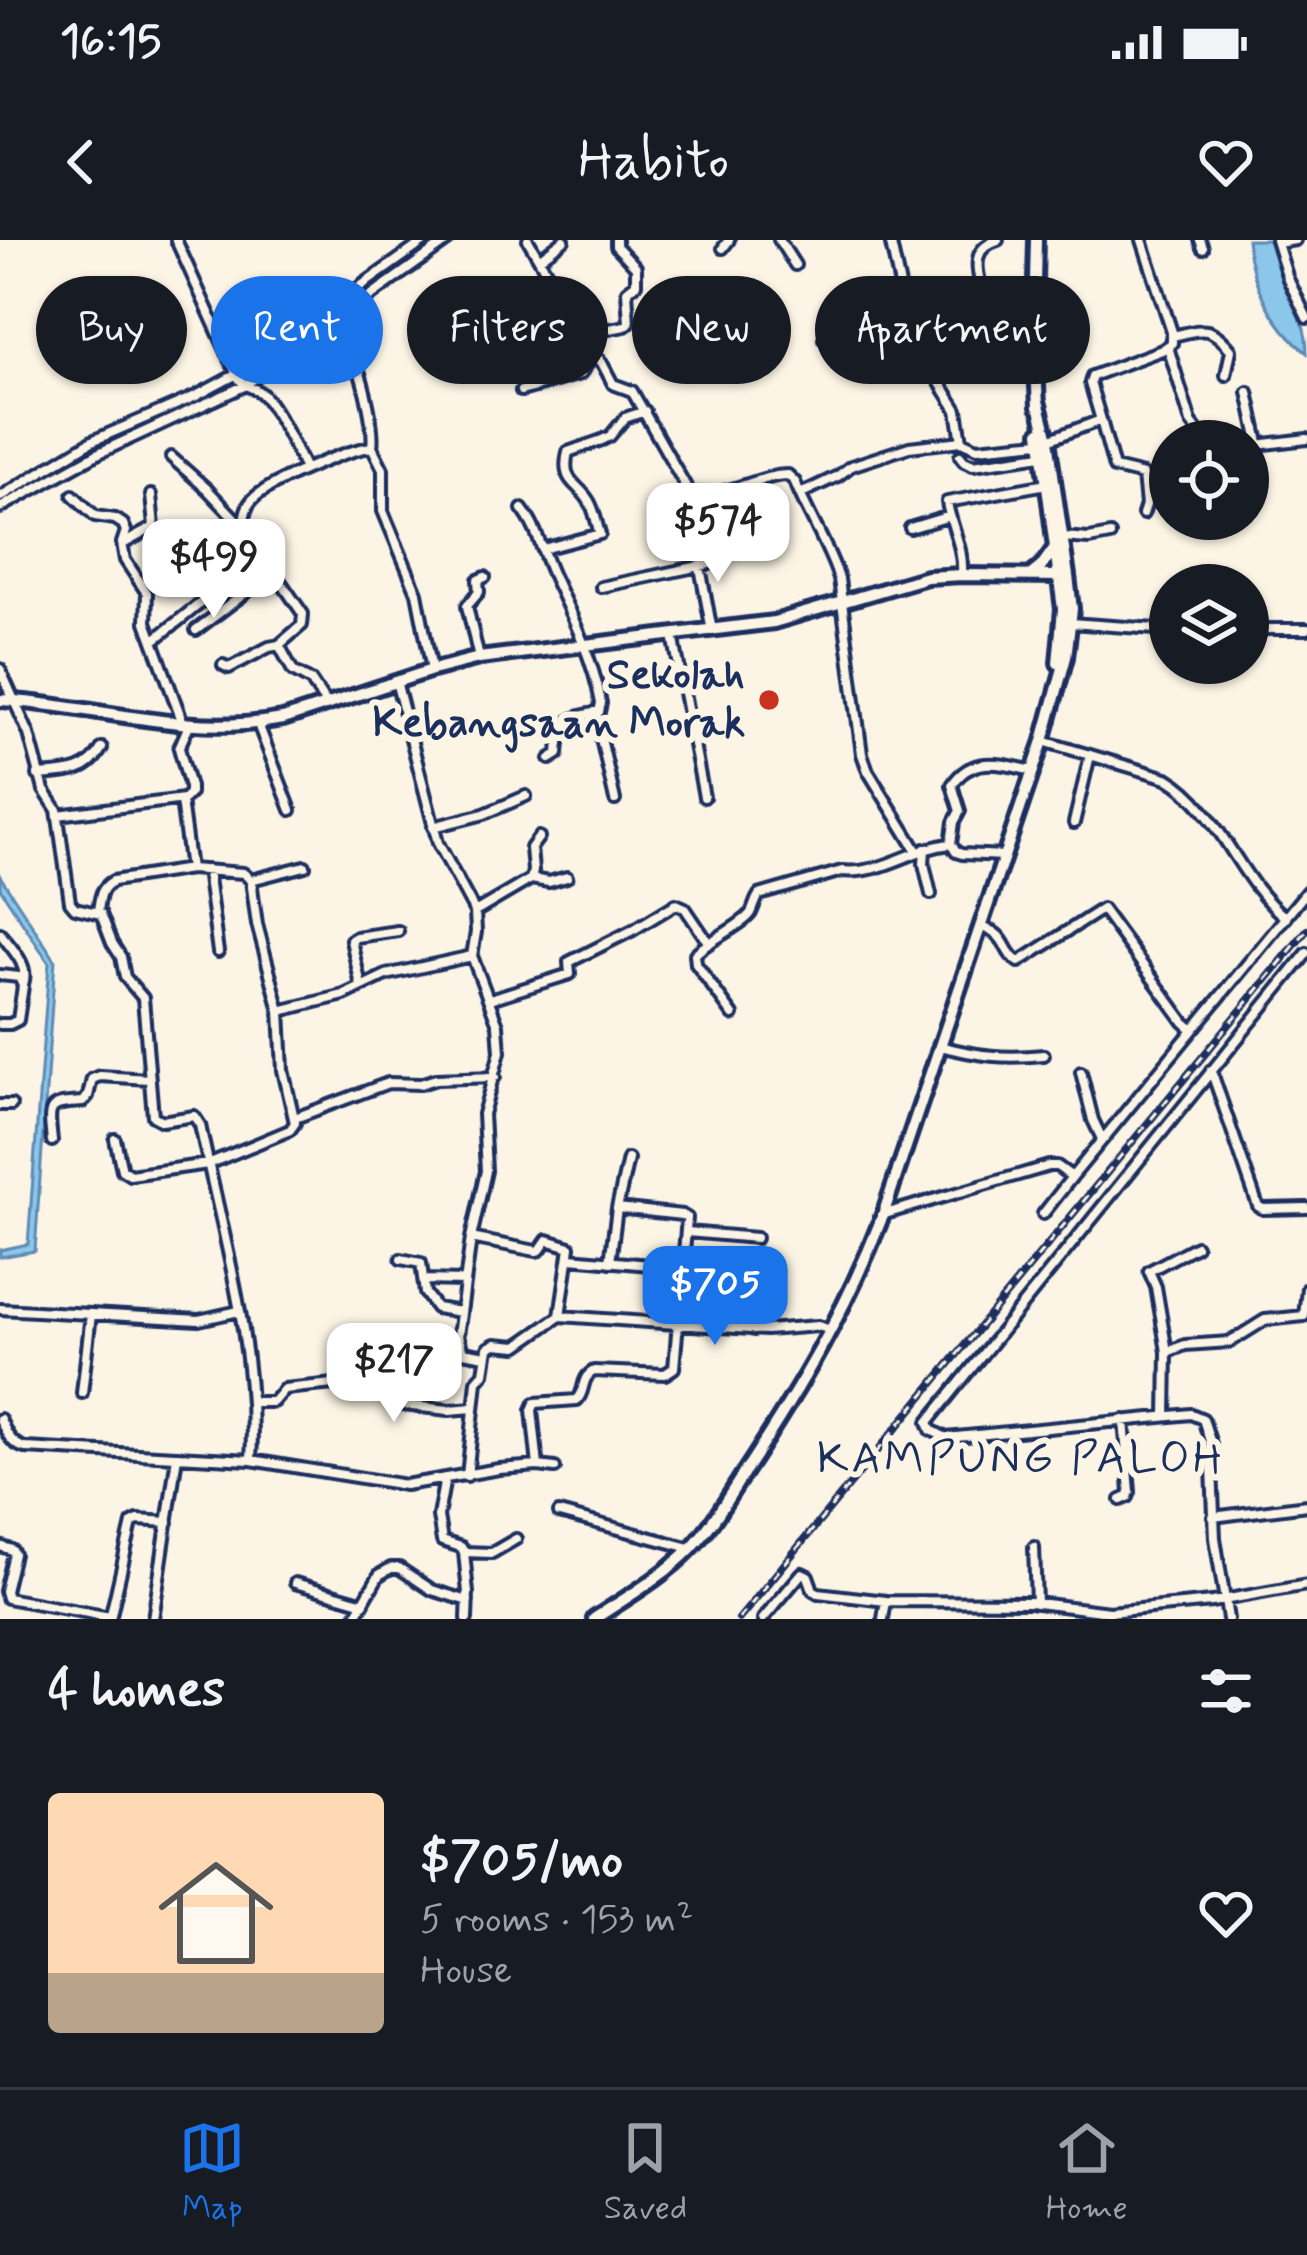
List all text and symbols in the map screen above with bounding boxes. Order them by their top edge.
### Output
text: 16:15 [60,13,161,72]
text: Habito [578,127,729,198]
icon: back [48,129,114,195]
icon: heart [1193,129,1259,195]
chip: Buy [36,276,187,384]
chip: Rent [211,276,383,384]
chip: Filters [407,276,608,384]
chip: New [632,276,791,384]
chip: Apartment [815,276,1090,384]
map controls [1149,420,1269,684]
button: locate [1149,420,1269,540]
pin: $574 [647,483,789,585]
text: $574 [674,496,762,547]
pin: $499 [143,519,285,621]
text: $499 [169,532,259,583]
button: layers [1149,564,1269,684]
place label: Sekolah Kebangsaan Morak [373,649,745,753]
marker: Sekolah Kebangsaan Morak [756,687,782,713]
pin: $705 [644,1246,786,1348]
text: $705 [670,1259,760,1310]
pin: $217 [323,1323,465,1425]
text: $217 [354,1336,434,1387]
district label: KAMPUNG PALOH [817,1430,1225,1489]
text: 4 homes [48,1658,225,1724]
icon: filters [1193,1658,1259,1724]
text: $705/mo [420,1829,623,1895]
icon: home [144,1841,288,1985]
icon: heart [1193,1880,1259,1946]
text: 5 rooms · 153 m² [420,1895,693,1946]
text: House [420,1946,512,1997]
tab: Map [179,2115,245,2231]
tab: Saved [604,2115,687,2231]
tab: Home [1046,2115,1128,2231]

